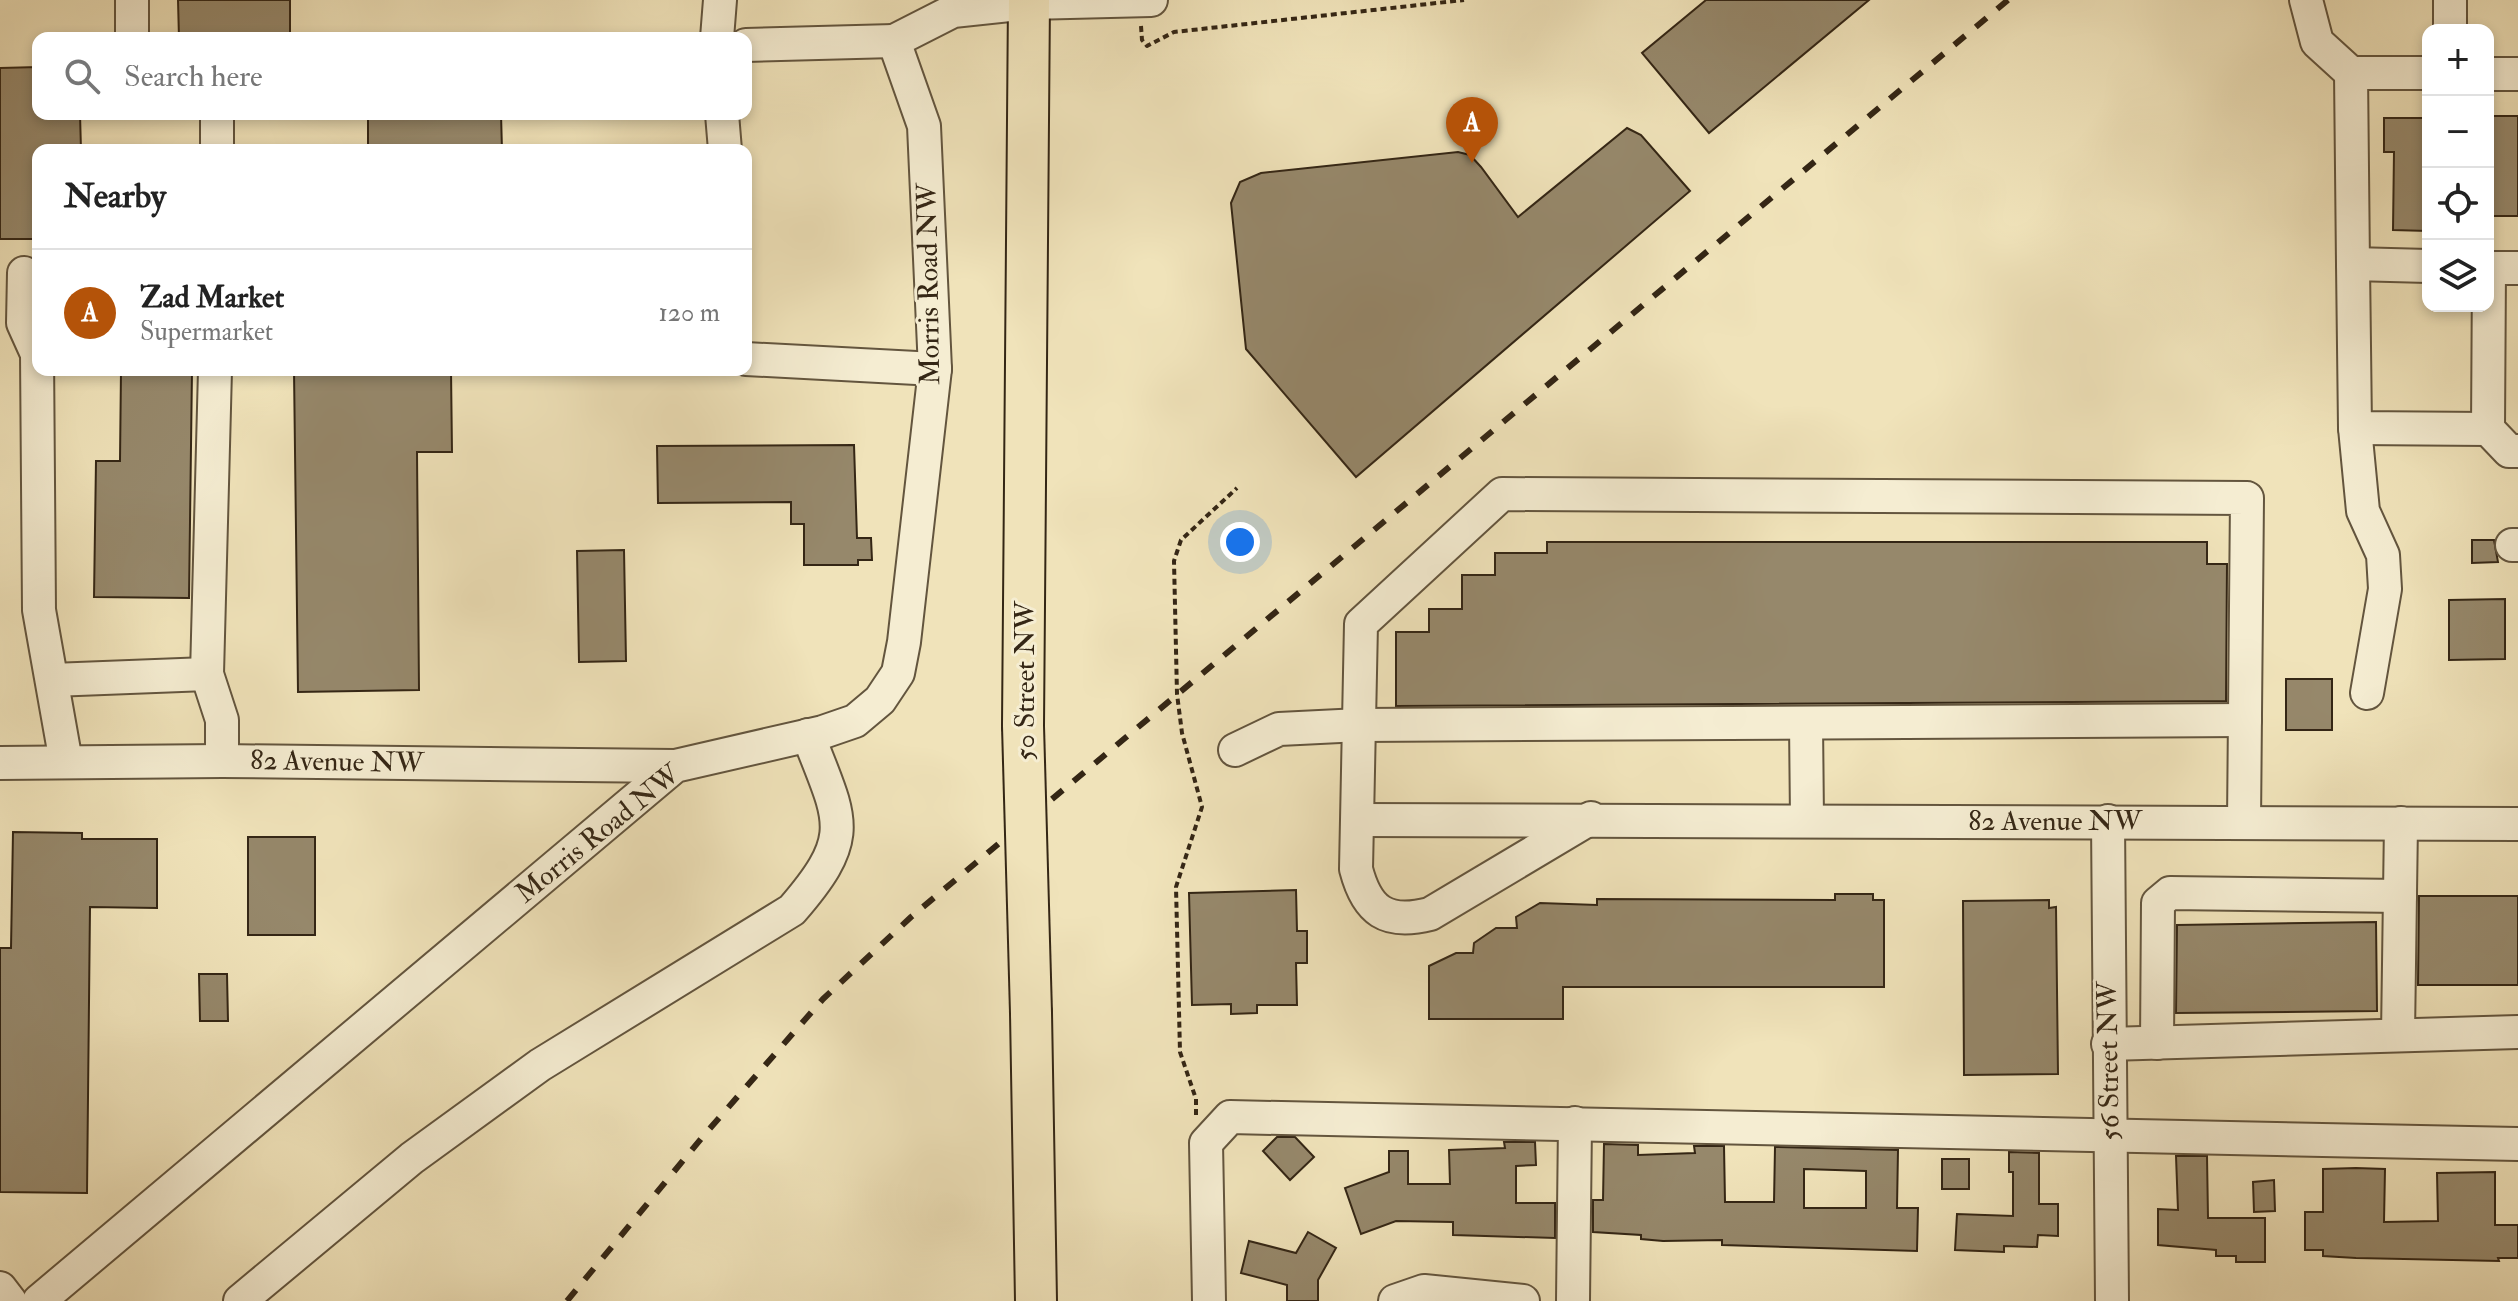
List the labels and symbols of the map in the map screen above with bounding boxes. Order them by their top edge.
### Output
pin: A [1446,97,1498,163]
street label: Morris Road NW [910,181,948,385]
your location [1220,522,1260,562]
street label: 50 Street NW [1008,600,1043,761]
street label: 82 Avenue NW [250,743,426,781]
street label: Morris Road NW [509,756,689,911]
street label: 82 Avenue NW [1968,804,2143,839]
street label: 56 Street NW [2090,980,2128,1141]

